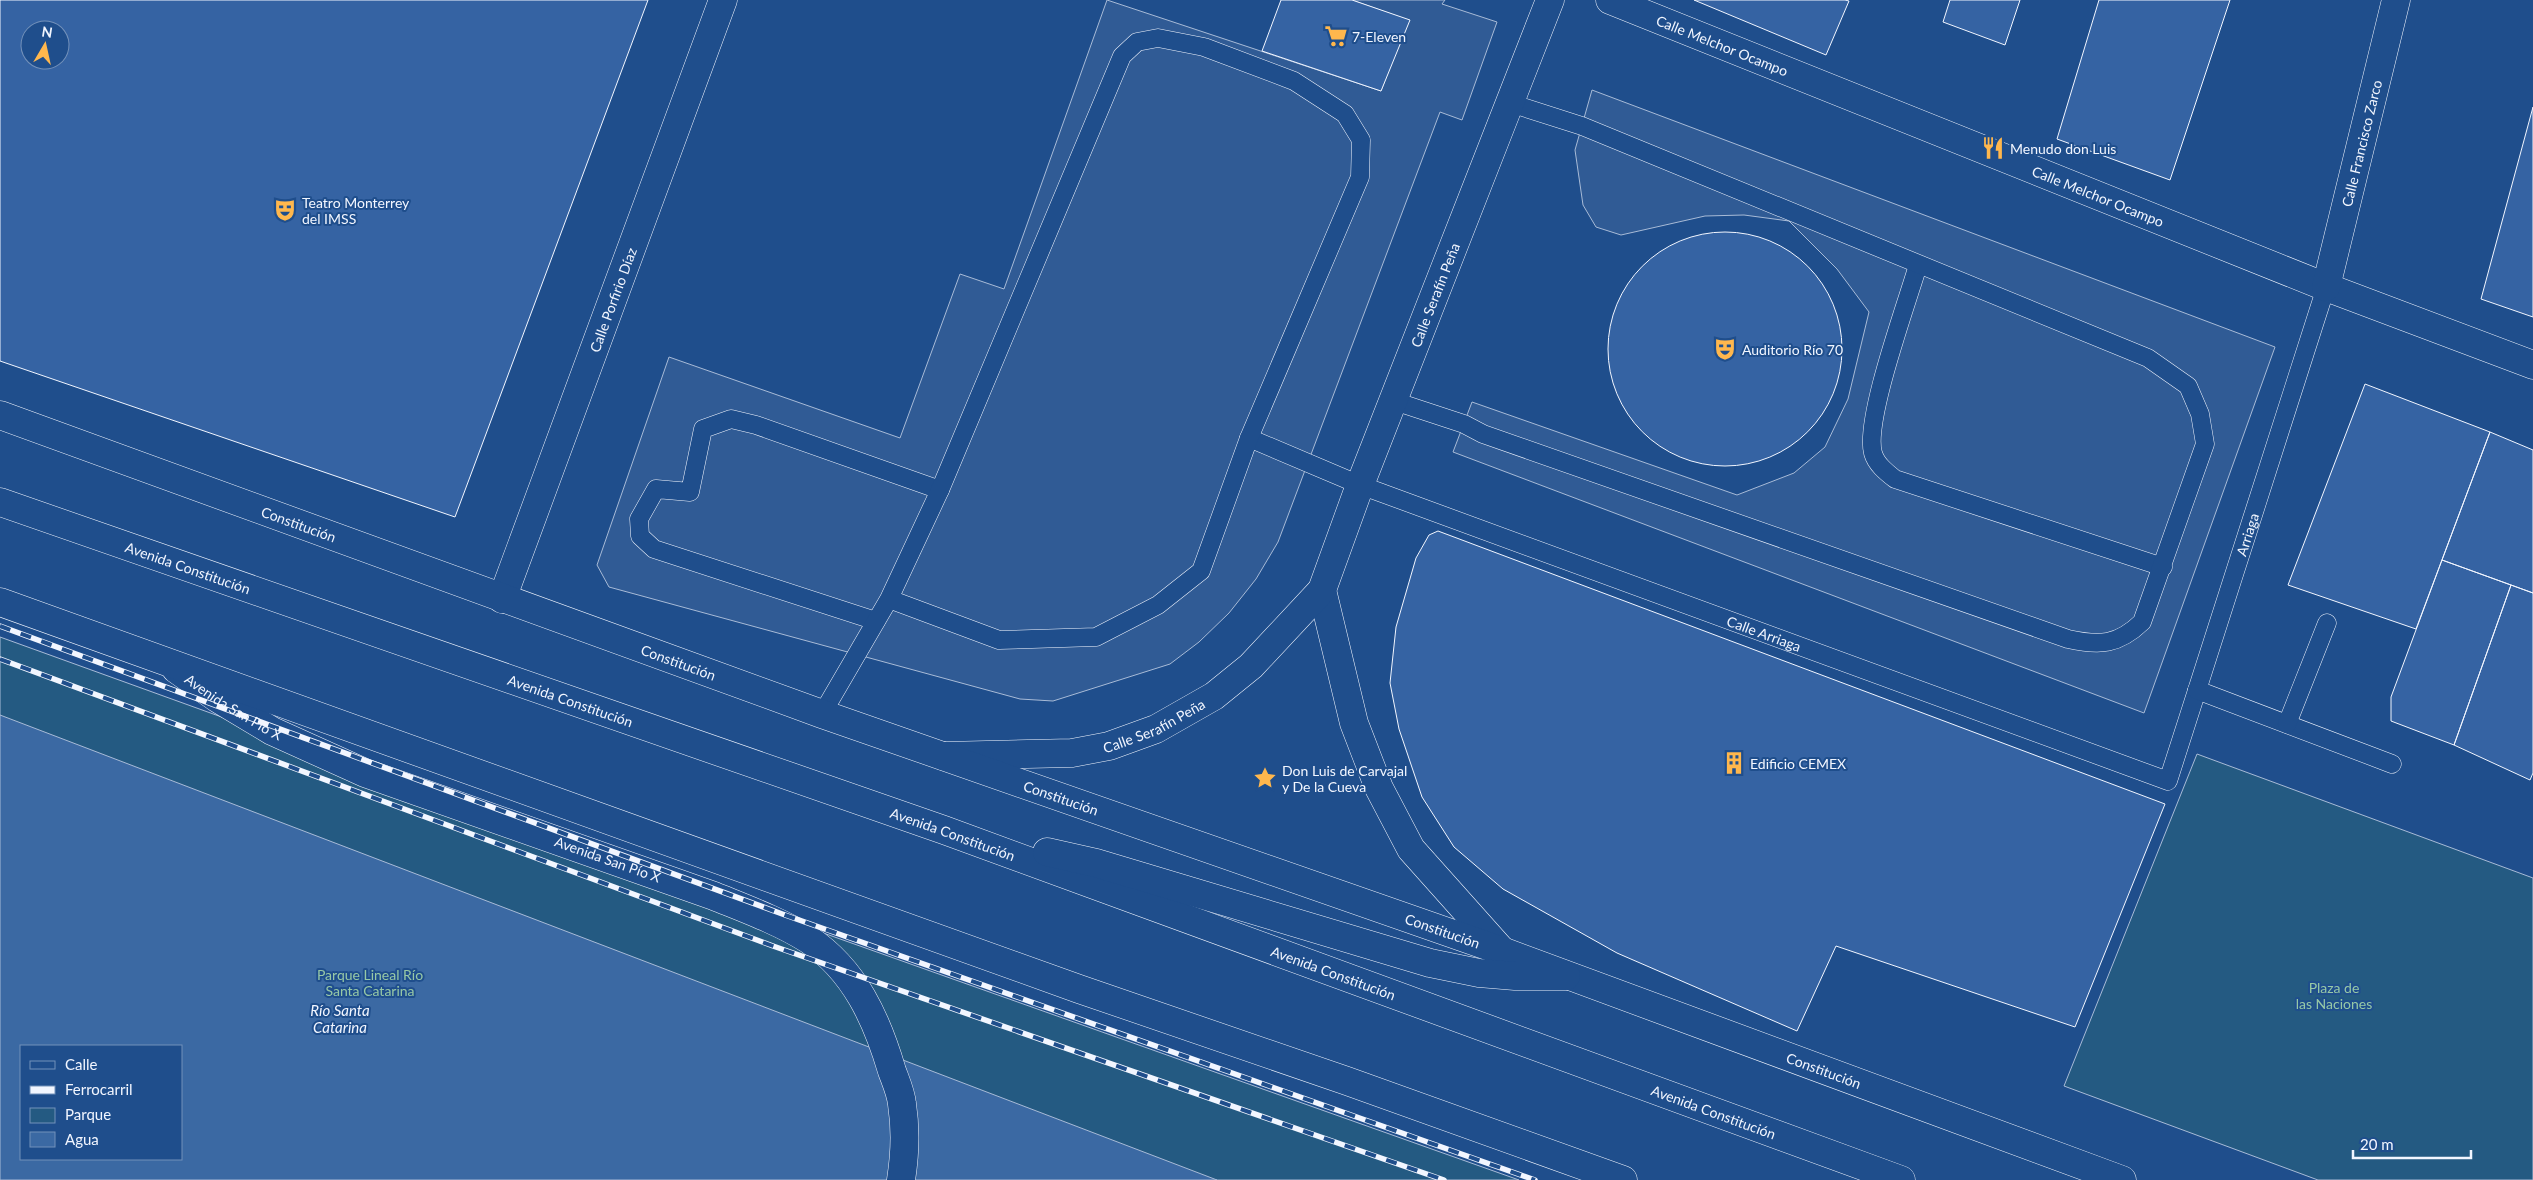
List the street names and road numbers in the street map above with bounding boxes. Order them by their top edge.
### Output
street label: Calle Melchor Ocampo [1654,11,1791,79]
street label: Calle Francisco Zarco [2337,78,2385,208]
street label: Calle Melchor Ocampo [2030,162,2167,230]
street label: Calle Serafín Peña [1406,240,1463,349]
street label: Calle Porfirio Díaz [585,245,639,354]
street label: Constitución [259,502,339,545]
street label: Arriaga [2232,511,2262,558]
street label: Avenida Constitución [123,538,253,597]
street label: Calle Arriaga [1725,612,1804,654]
street label: Constitución [639,640,718,683]
street label: Avenida San Pío X [182,670,285,743]
street label: Avenida Constitución [506,671,635,730]
street label: Calle Serafín Peña [1102,695,1208,755]
street label: Constitución [1021,776,1101,818]
street label: Avenida Constitución [888,804,1018,864]
street label: Avenida San Pío X [553,832,663,885]
street label: Constitución [1403,909,1482,951]
street label: Avenida Constitución [1269,942,1398,1003]
street label: Constitución [1784,1048,1864,1091]
street label: Avenida Constitución [1649,1081,1778,1142]

